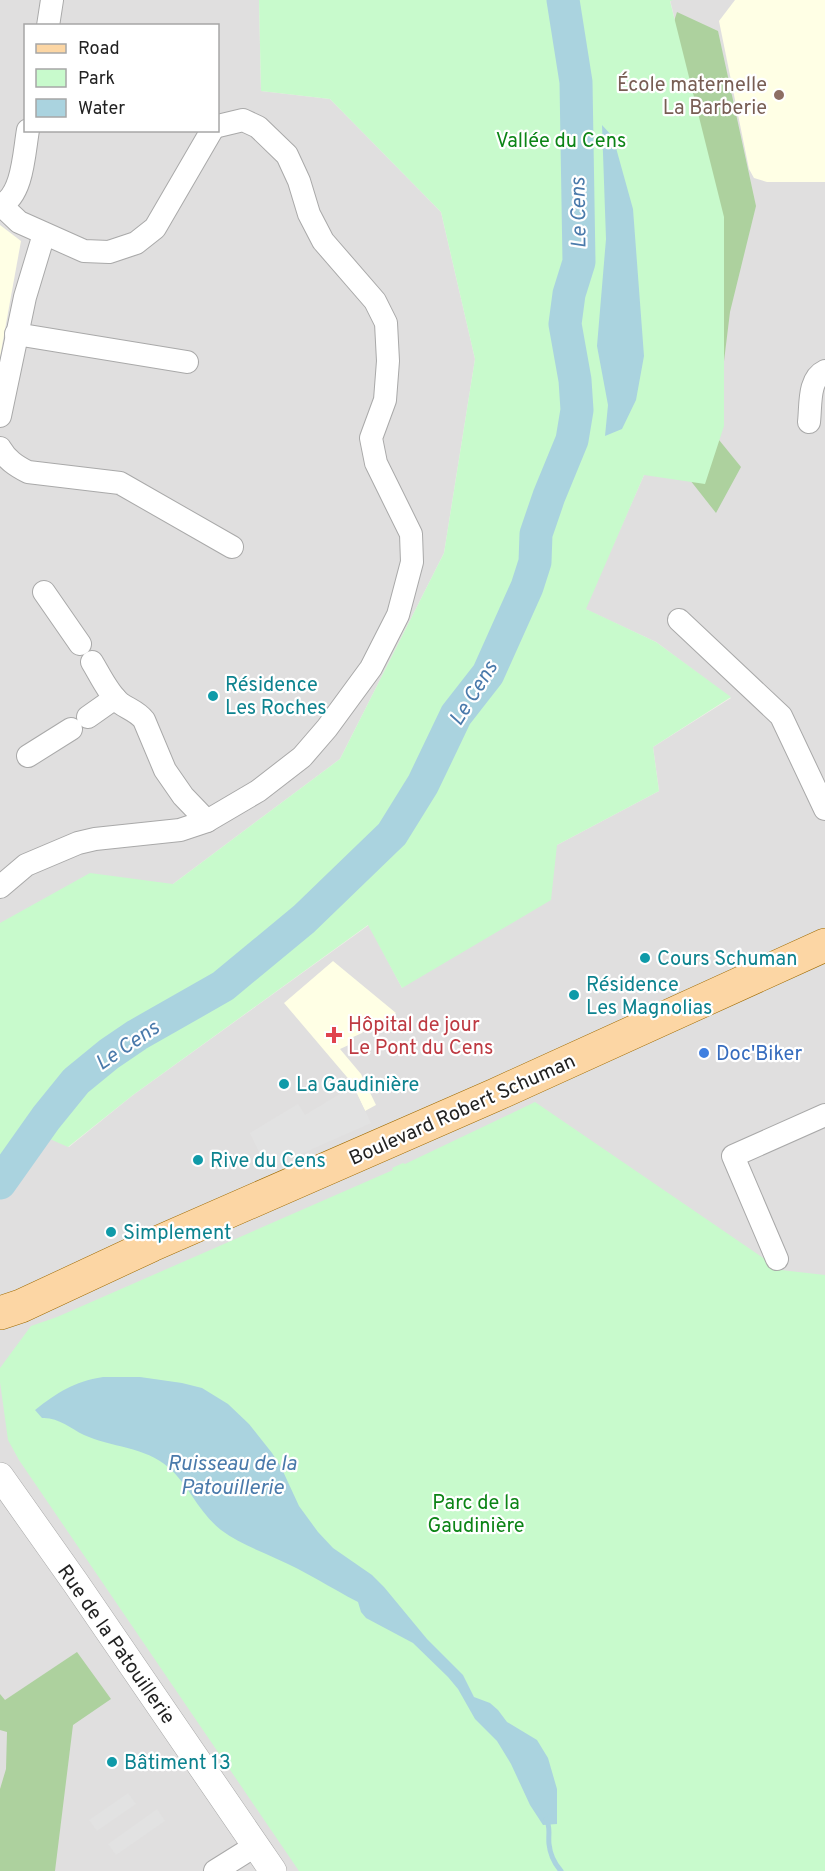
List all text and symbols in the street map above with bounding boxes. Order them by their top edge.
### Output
legend [24,24,219,132]
text: Road [78,38,120,61]
text: Park [78,68,115,91]
place label: École maternelle La Barberie [617,71,767,122]
marker: École maternelle La Barberie [772,88,786,102]
text: Water [78,98,125,121]
park label: Vallée du Cens [496,129,626,155]
water label: Le Cens [565,177,594,249]
water label: Le Cens [444,656,505,731]
place label: Résidence Les Roches [225,673,327,722]
marker: Résidence Les Roches [206,689,220,703]
place label: Cours Schuman [657,947,798,973]
marker: Cours Schuman [638,951,652,965]
place label: Résidence Les Magnolias [586,973,712,1022]
marker: Résidence Les Magnolias [567,988,581,1002]
place label: Hôpital de jour Le Pont du Cens [348,1013,493,1062]
water label: Le Cens [91,1015,165,1077]
marker: Hôpital de jour Le Pont du Cens [325,1026,343,1044]
place label: Doc'Biker [716,1042,802,1068]
marker: Doc'Biker [697,1046,711,1060]
street label: Boulevard Robert Schuman [345,1049,580,1173]
place label: La Gaudinière [296,1073,419,1099]
marker: La Gaudinière [277,1077,291,1091]
place label: Rive du Cens [210,1149,326,1175]
marker: Rive du Cens [191,1153,205,1167]
place label: Simplement [123,1221,231,1247]
marker: Simplement [104,1225,118,1239]
water label: Ruisseau de la Patouillerie [167,1451,297,1502]
park label: Parc de la Gaudinière [428,1491,524,1540]
street label: Rue de la Patouillerie [51,1560,180,1730]
place label: Bâtiment 13 [124,1751,231,1777]
marker: Bâtiment 13 [105,1755,119,1769]

